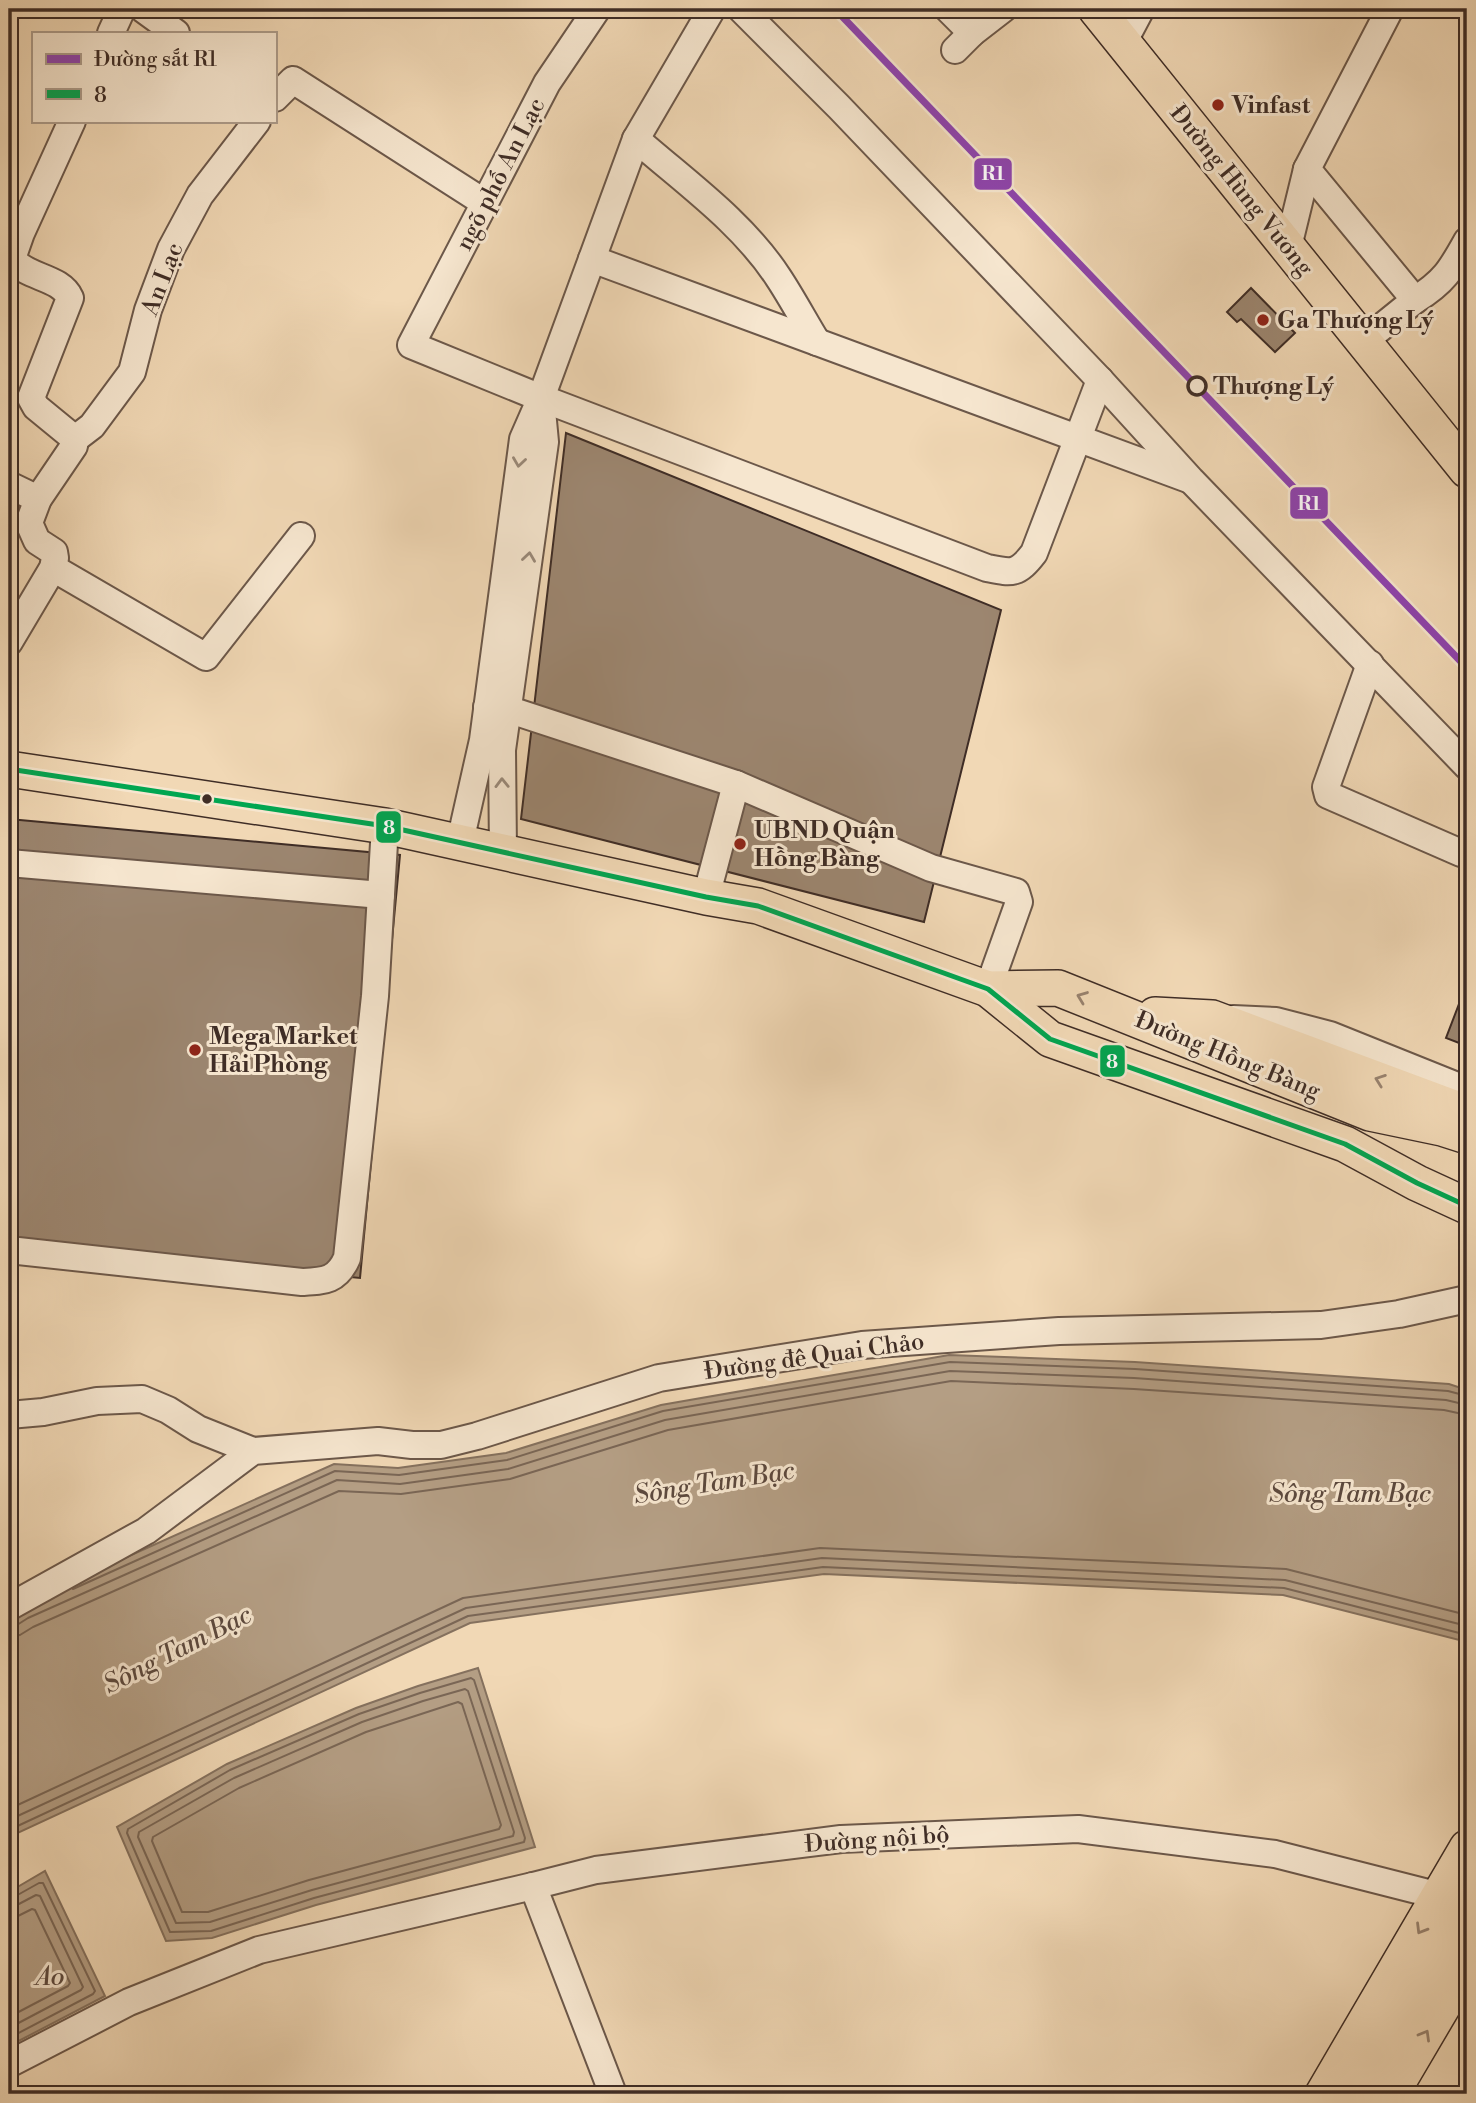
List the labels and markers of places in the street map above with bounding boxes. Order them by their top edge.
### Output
place label: Vinfast [1231,91,1311,121]
marker: Vinfast [1210,97,1226,113]
place label: Ga Thượng Lý [1277,306,1435,336]
marker: Ga Thượng Lý [1255,312,1271,328]
place label: Thượng Lý [1213,372,1335,402]
marker: Thượng Lý [1187,376,1207,396]
unlabelled marker [200,792,214,806]
place label: UBND Quận Hồng Bàng [754,816,895,874]
marker: UBND Quận Hồng Bàng [732,836,748,852]
place label: Mega Market Hải Phòng [209,1022,358,1080]
marker: Mega Market Hải Phòng [187,1042,203,1058]

